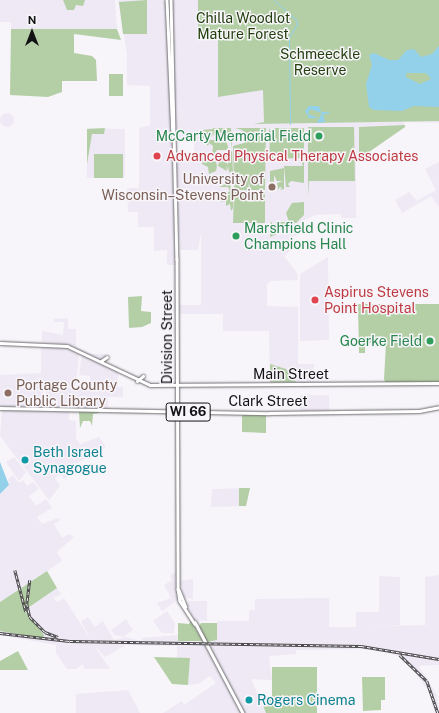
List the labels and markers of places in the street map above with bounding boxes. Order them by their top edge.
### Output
place label: McCarty Memorial Field [156,128,311,144]
marker: McCarty Memorial Field [314,131,324,141]
place label: Advanced Physical Therapy Associates [166,148,418,164]
marker: Advanced Physical Therapy Associates [151,150,163,162]
place label: University of Wisconsin–Stevens Point [101,171,264,204]
marker: University of Wisconsin–Stevens Point [267,182,277,192]
place label: Marshfield Clinic Champions Hall [244,220,353,252]
marker: Marshfield Clinic Champions Hall [231,231,241,241]
place label: Aspirus Stevens Point Hospital [324,284,429,316]
marker: Aspirus Stevens Point Hospital [309,294,321,306]
place label: Goerke Field [340,333,422,349]
marker: Goerke Field [425,336,435,346]
place label: Portage County Public Library [16,377,117,410]
marker: Portage County Public Library [3,388,13,398]
place label: Beth Israel Synagogue [33,444,107,476]
marker: Beth Israel Synagogue [20,455,30,465]
place label: Rogers Cinema [257,692,355,708]
marker: Rogers Cinema [244,695,254,705]

